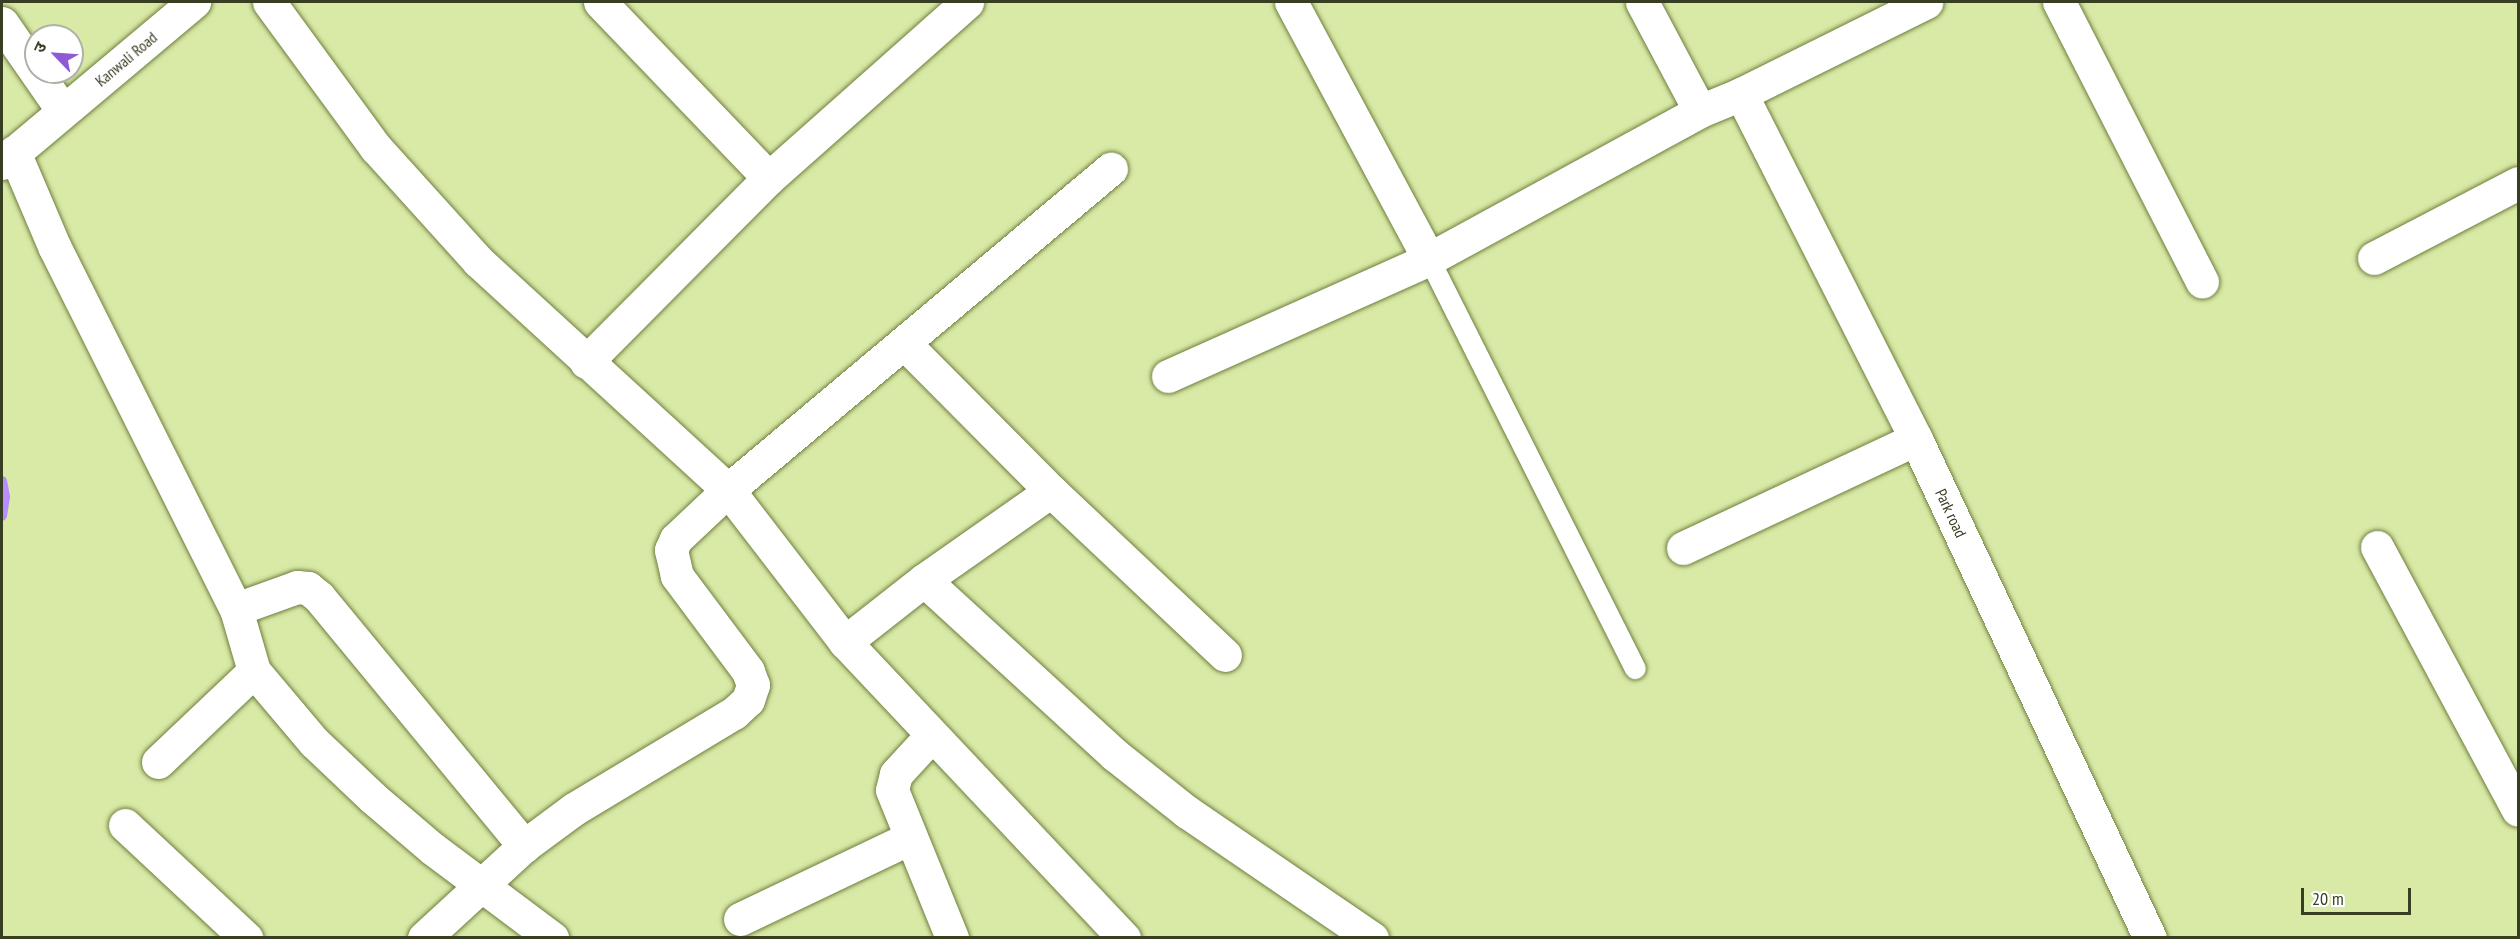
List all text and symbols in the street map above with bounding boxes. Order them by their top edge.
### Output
north arrow [24,24,84,84]
street label: Kanwali Road [91,28,161,90]
text: उ [28,39,51,56]
street label: Park road [1931,485,1971,541]
scale bar [2304,876,2414,914]
text: 20 m [2312,887,2344,910]

